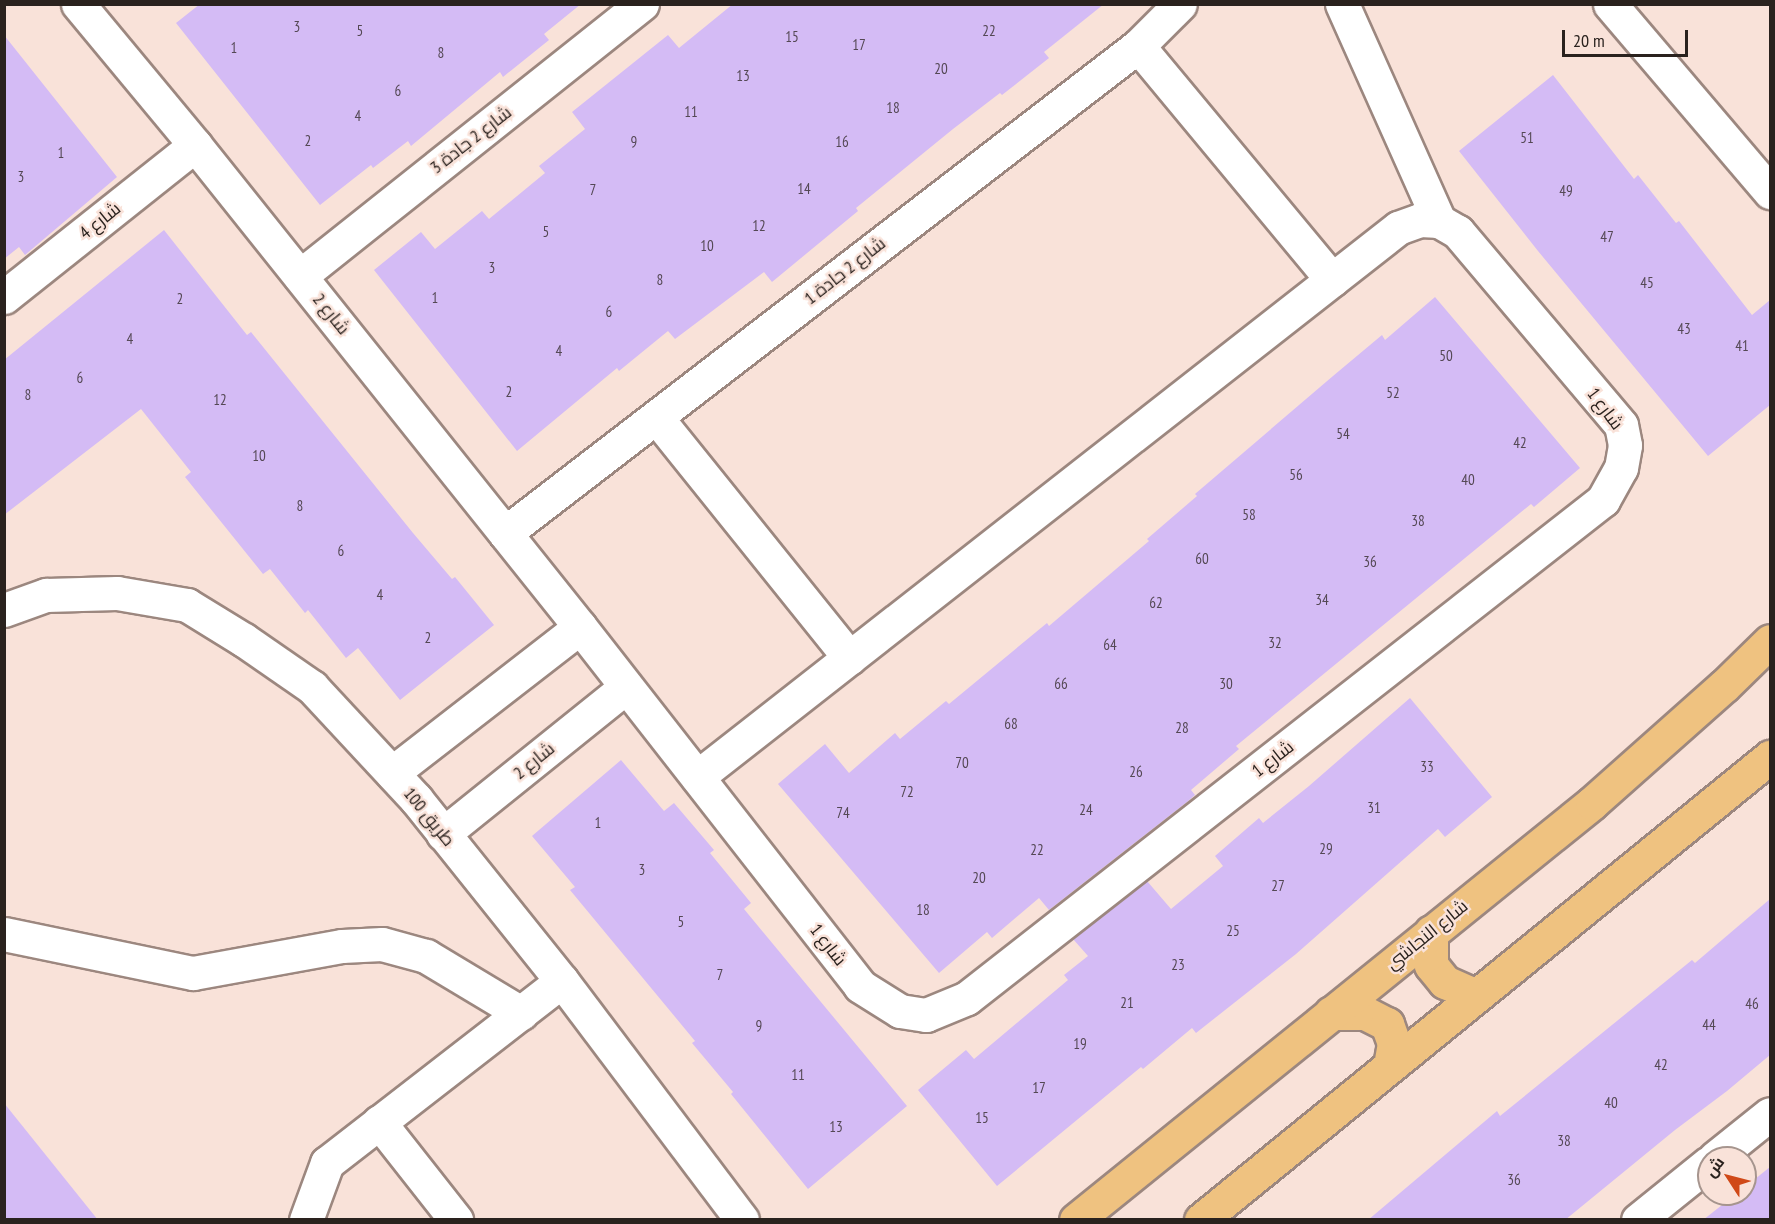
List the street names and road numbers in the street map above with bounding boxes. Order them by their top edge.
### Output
street label: شارع 2 جادة 3 [426,102,516,178]
street label: شارع 4 [75,198,125,244]
street label: شارع 2 جادة 1 [800,233,890,309]
street label: شارع 2 [308,289,354,339]
street label: شارع 1 [1582,384,1628,434]
street label: شارع 1 [1248,736,1298,782]
street label: شارع 2 [509,738,559,784]
street label: طريق 100 [399,783,459,851]
street label: شارع النجاشي [1382,895,1472,975]
street label: شارع 1 [805,920,851,970]

